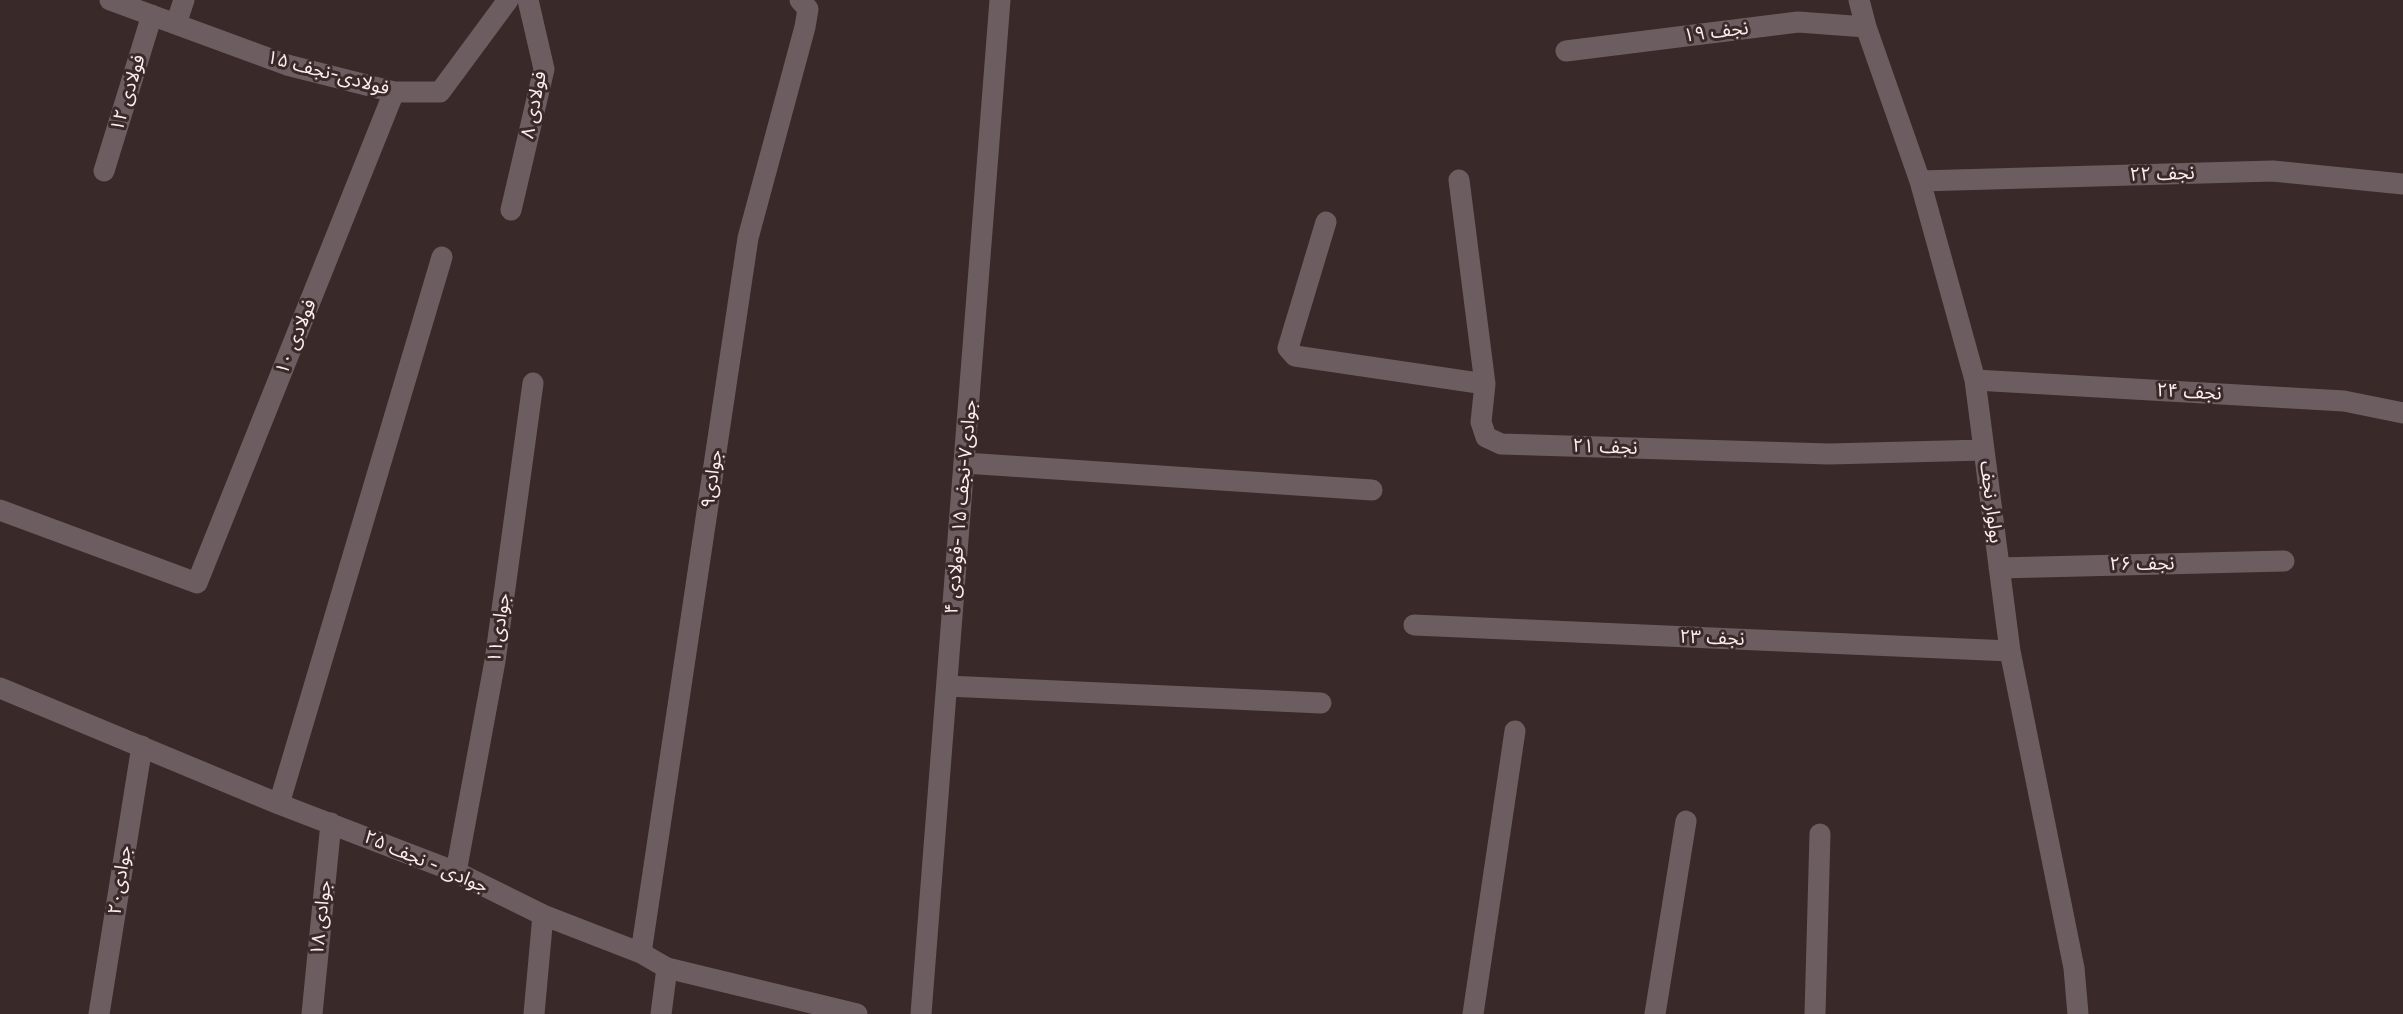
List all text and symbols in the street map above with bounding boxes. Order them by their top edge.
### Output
street label: نجف ۱۹ [1682,17,1750,47]
street label: فولادی-نجف ۱۵ [264,46,392,100]
street label: فولادی ۱۲ [106,52,150,134]
street label: فولادی ۸ [516,69,552,141]
street label: نجف ۲۲ [2129,161,2195,187]
street label: فولادی ۱۰ [271,296,321,378]
street label: نجف ۲۴ [2156,379,2222,405]
street label: جوادی۷-نجف ۱۵ -فولادی ۴ [940,399,982,615]
street label: نجف ۲۱ [1572,434,1638,460]
street label: جوادی۹ [697,448,727,510]
street label: بولوار نجف [1975,459,2007,545]
street label: نجف ۲۶ [2109,552,2175,576]
street label: جوادی۱۱ [483,592,515,664]
street label: نجف ۲۳ [1679,625,1745,651]
street label: جوادی - نجف ۲۵ [360,826,492,898]
street label: جوادی۲۰ [103,844,137,916]
street label: جوادی ۱۸ [306,879,336,957]

